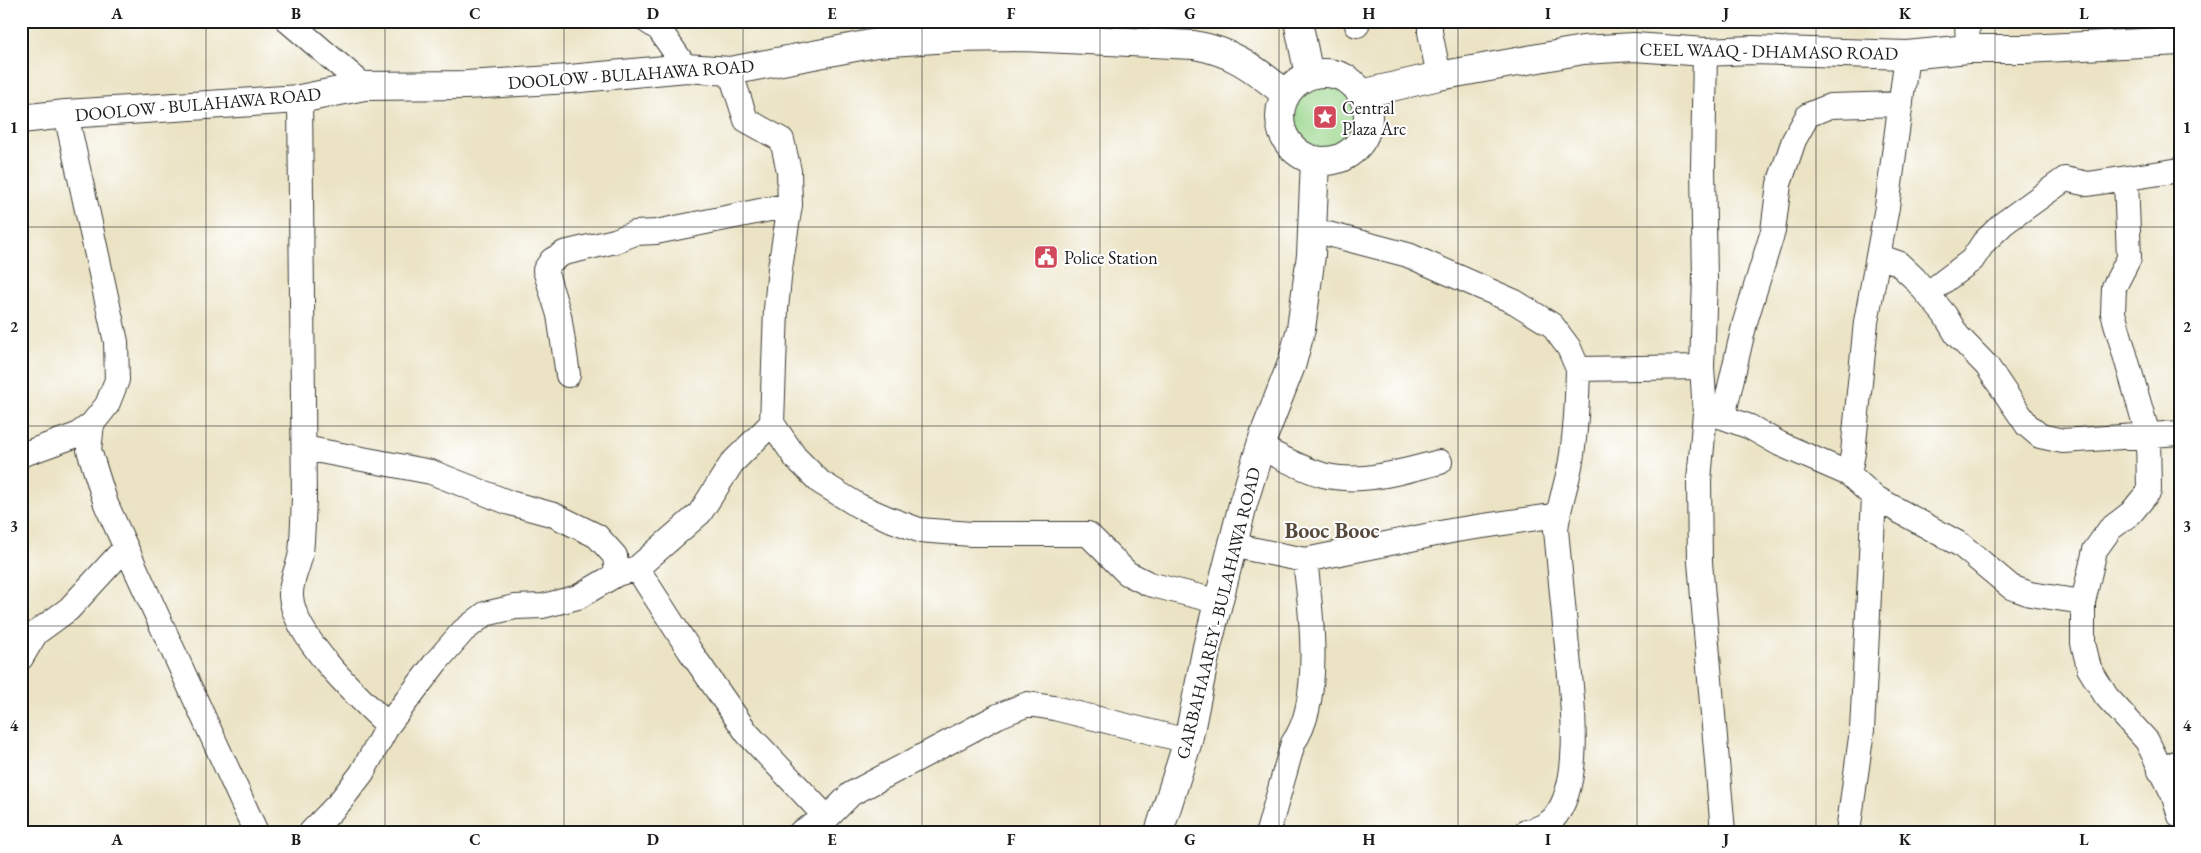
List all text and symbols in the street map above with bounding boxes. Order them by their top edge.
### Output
text: A [110,3,123,24]
text: B [291,3,301,24]
text: C [469,3,481,24]
text: D [647,3,659,24]
text: E [827,3,837,24]
text: F [1007,3,1016,24]
text: G [1184,3,1196,24]
text: H [1363,3,1376,24]
text: I [1545,3,1551,24]
text: J [1721,3,1729,24]
text: K [1899,3,1912,24]
text: L [2079,3,2089,24]
street label: CEEL WAAQ - DHAMASO ROAD [1640,37,1898,65]
street label: DOOLOW - BULAHAWA ROAD [507,54,755,94]
street label: DOOLOW - BULAHAWA ROAD [74,82,322,126]
place label: Central Plaza Arc [1342,96,1406,140]
place icon: Central Plaza Arc [1312,104,1338,130]
text: 1 [10,117,18,138]
text: 1 [2183,117,2191,138]
public building icon: Police Station [1033,244,1059,270]
place label: Police Station [1064,246,1158,269]
text: 2 [10,316,19,337]
text: 2 [2183,316,2192,337]
street label: GARBAHAAREY - BULAHAWA ROAD [1171,465,1265,761]
text: 3 [10,516,18,537]
district label: Booc Booc [1284,516,1380,545]
text: 3 [2183,516,2191,537]
text: 4 [10,715,19,736]
text: 4 [2183,715,2192,736]
text: A [110,829,123,850]
text: B [291,829,301,850]
text: C [469,829,481,850]
text: D [647,829,659,850]
text: E [827,829,837,850]
text: F [1007,829,1016,850]
text: G [1184,829,1196,850]
text: H [1363,829,1376,850]
text: I [1545,829,1551,850]
text: J [1721,829,1729,850]
text: K [1899,829,1912,850]
text: L [2079,829,2089,850]

